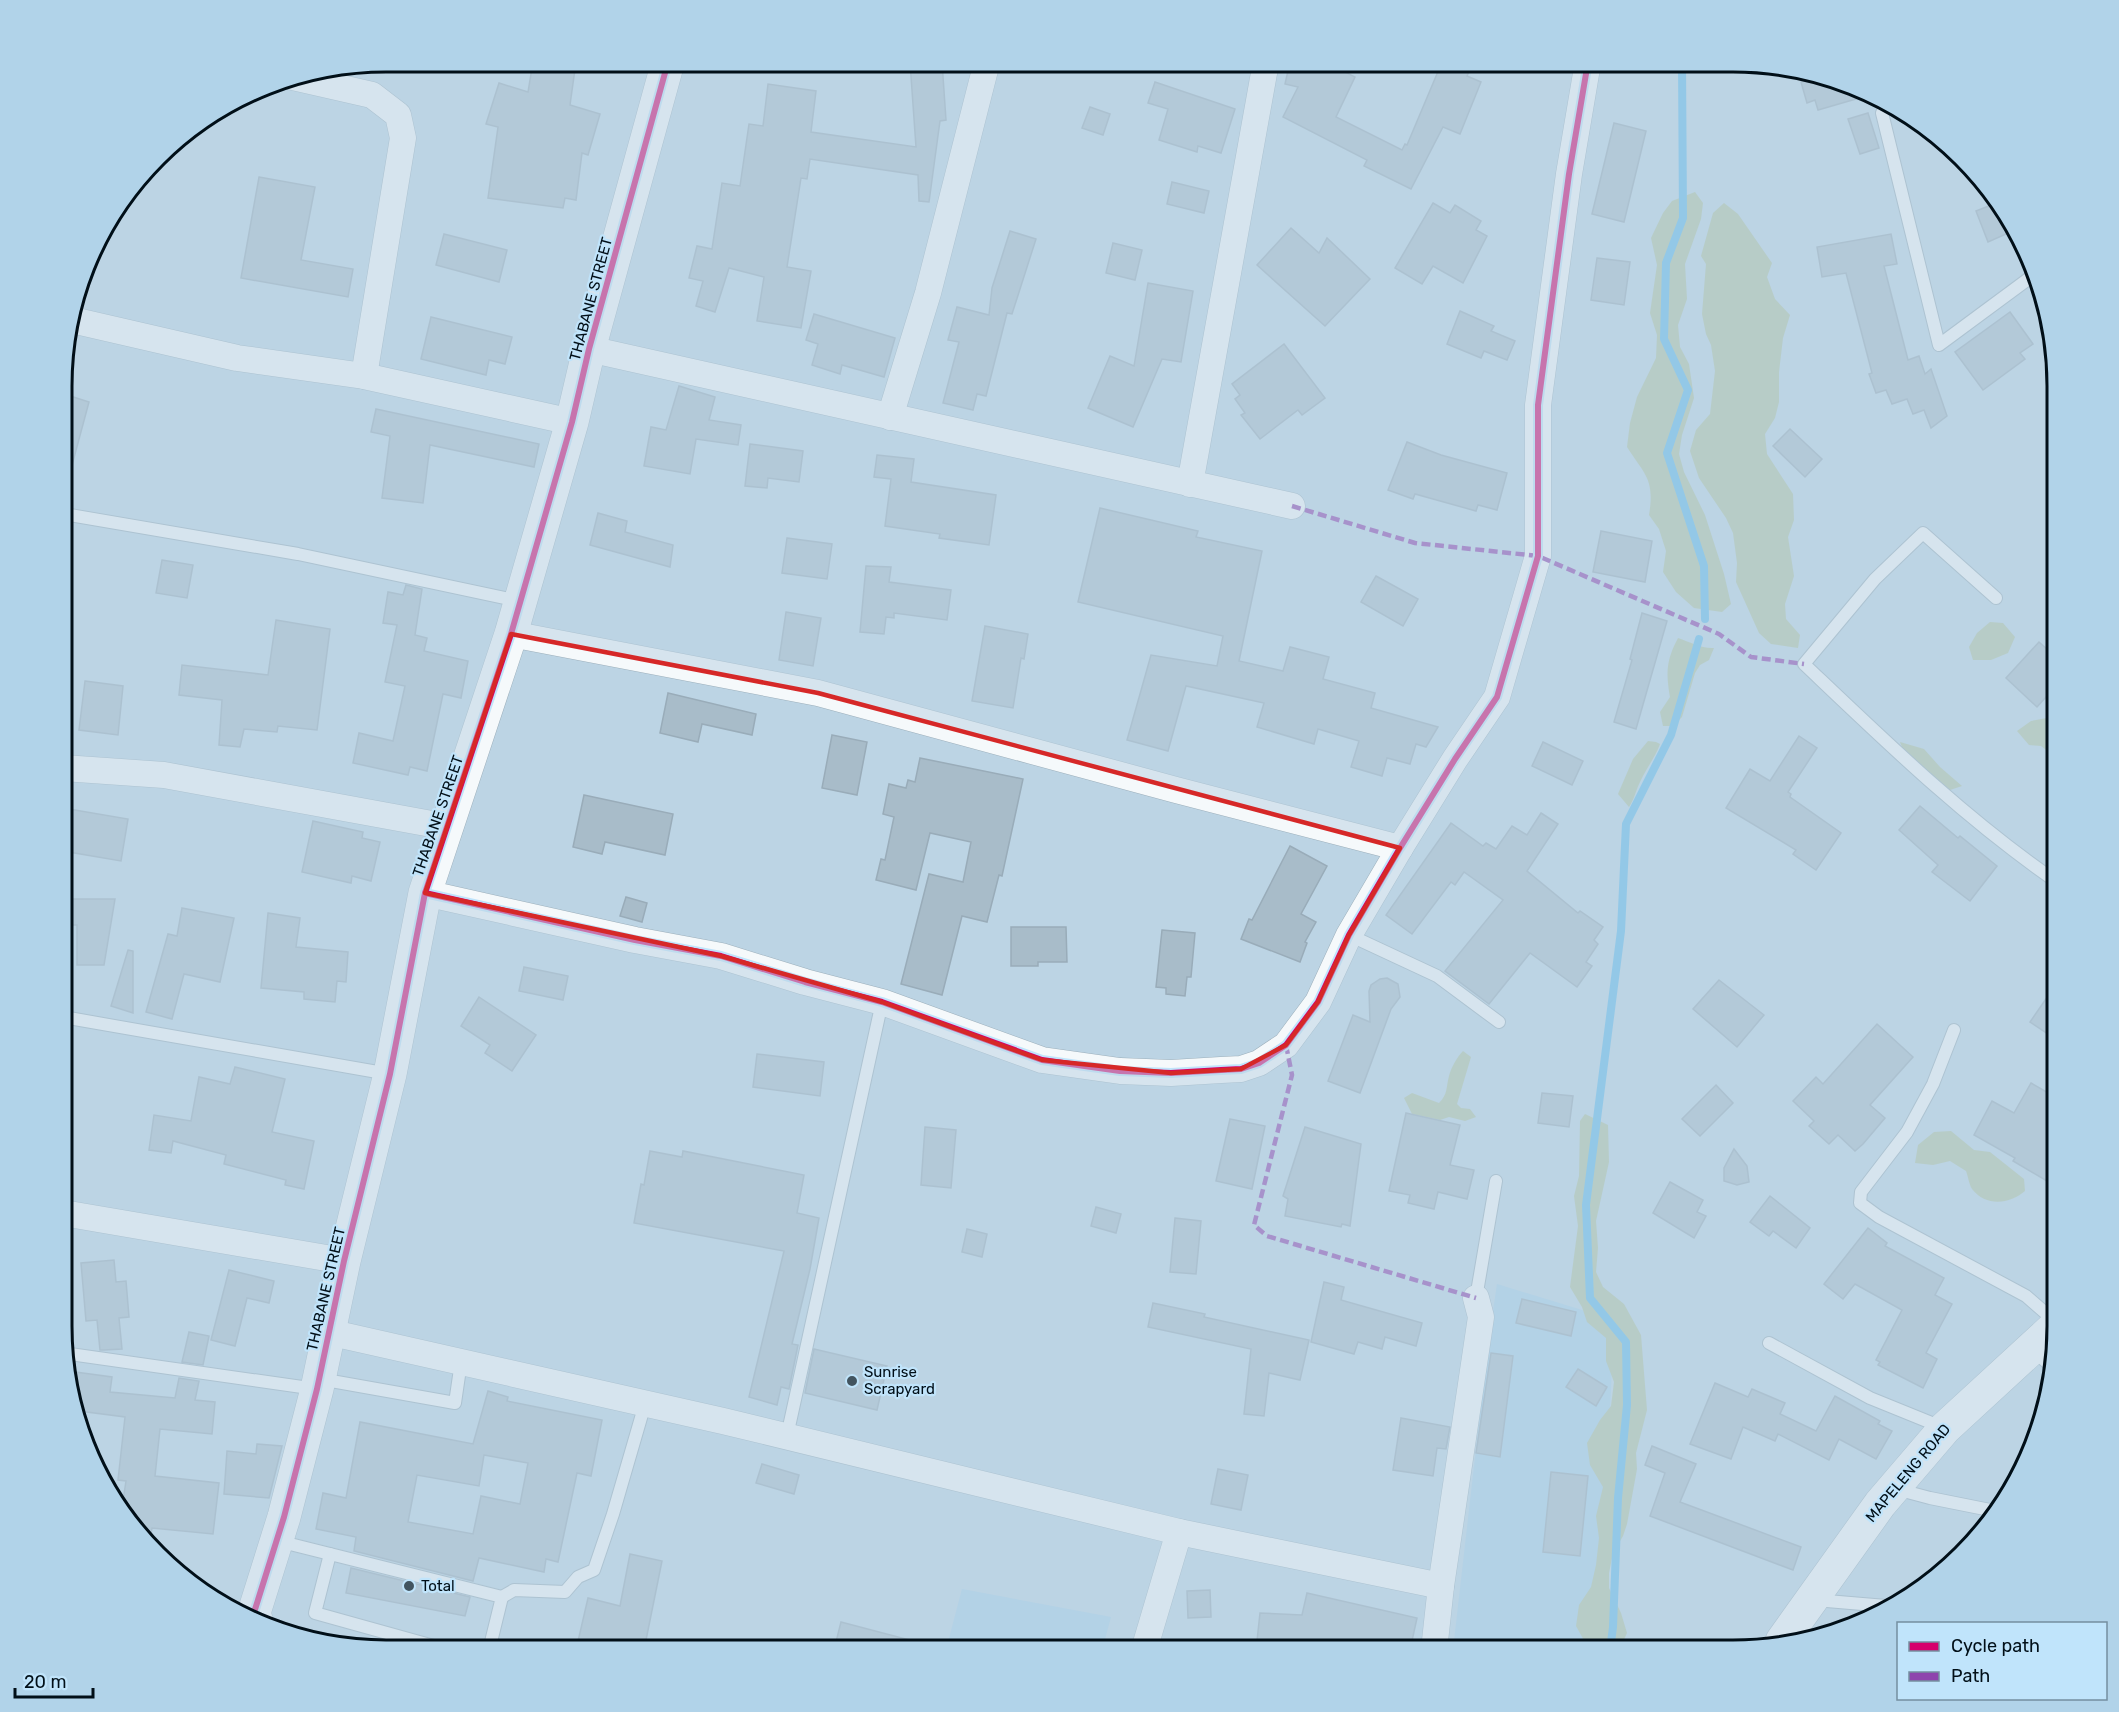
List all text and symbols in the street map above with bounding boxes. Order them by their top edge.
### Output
street label: THABANE STREET [566,235,616,363]
street label: THABANE STREET [409,753,467,879]
street label: THABANE STREET [303,1225,349,1353]
place label: Sunrise Scrapyard [864,1363,935,1398]
marker: Sunrise Scrapyard [845,1374,859,1388]
street label: MAPELENG ROAD [1862,1420,1954,1526]
place label: Total [421,1577,455,1595]
marker: Total [402,1579,416,1593]
legend [1897,1622,2107,1700]
text: Cycle path [1951,1635,2040,1657]
scale bar [15,1661,93,1699]
text: Path [1951,1665,1990,1687]
text: 20 m [24,1671,66,1693]

